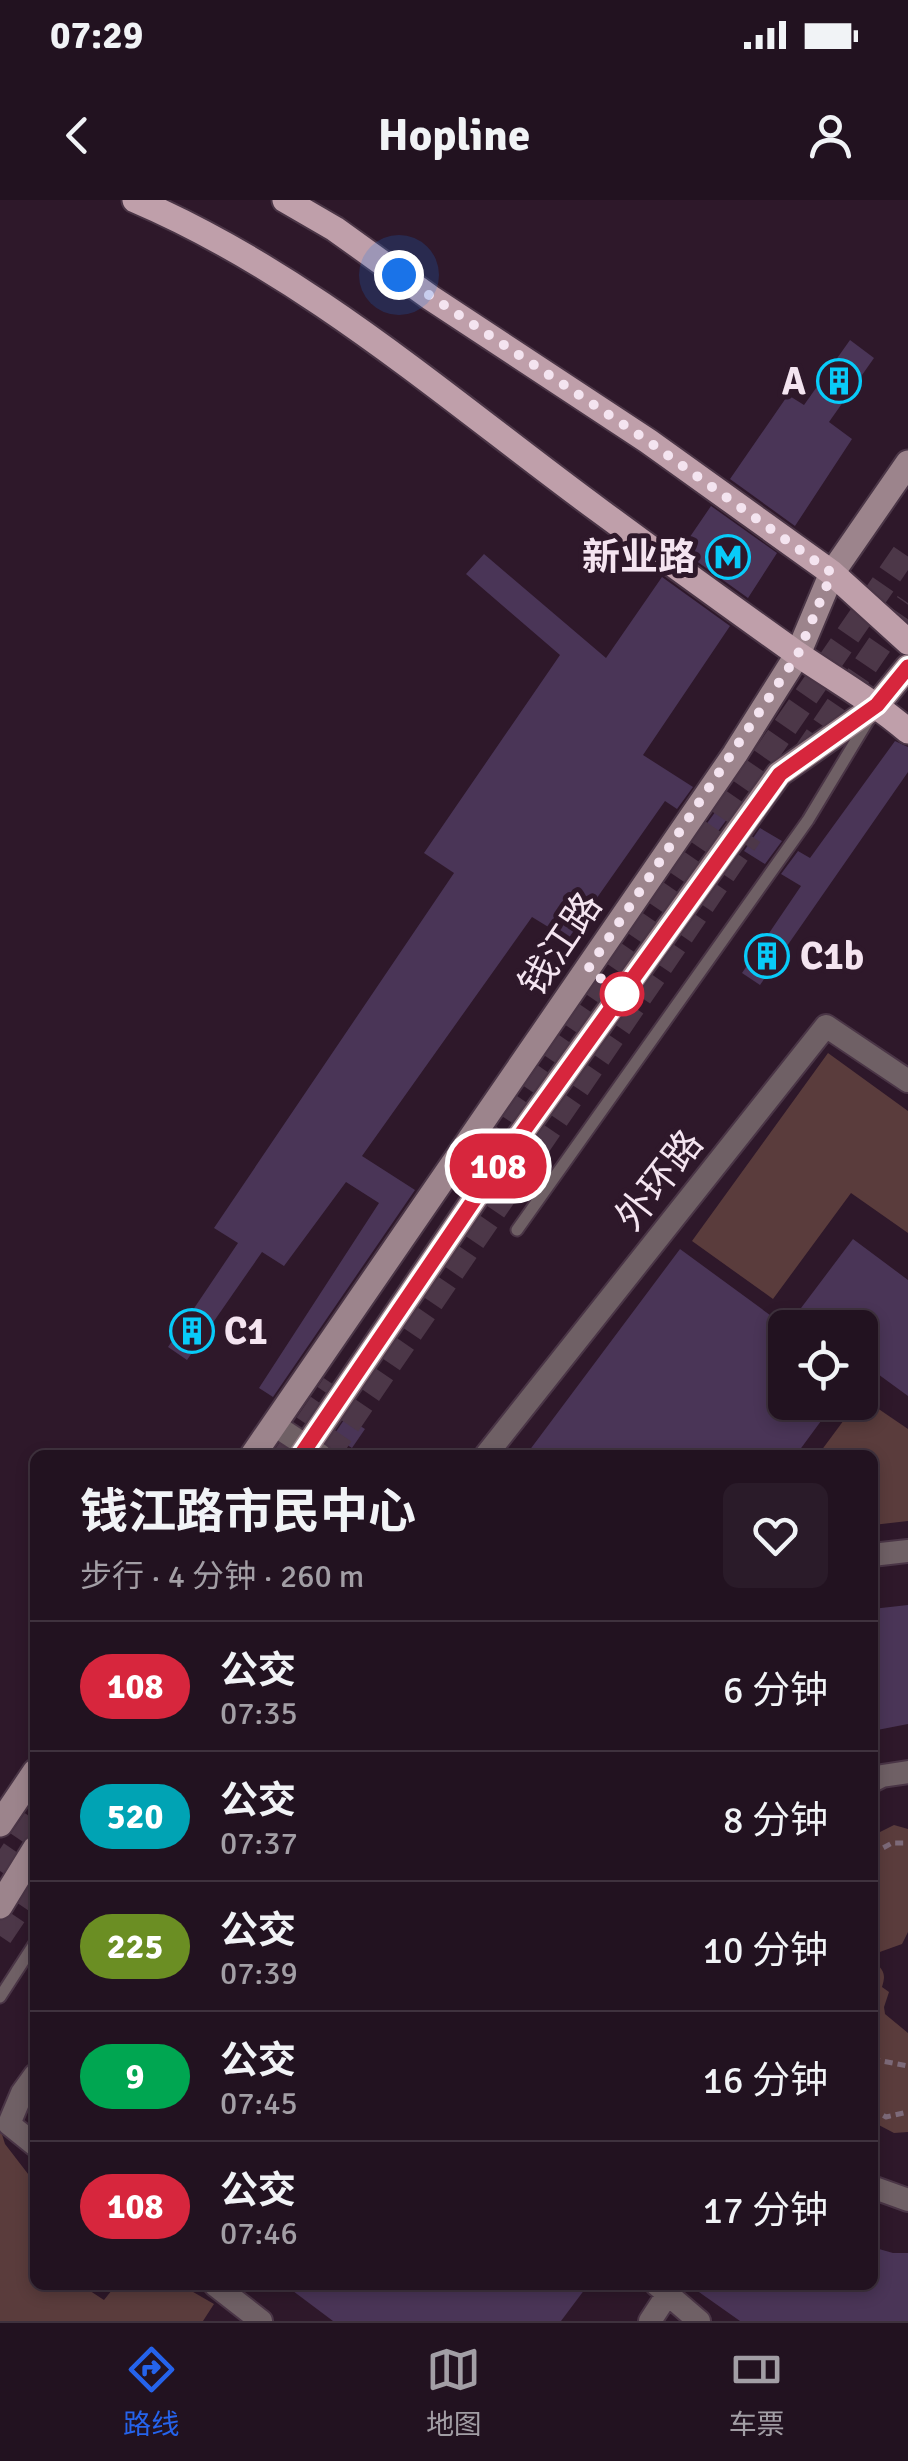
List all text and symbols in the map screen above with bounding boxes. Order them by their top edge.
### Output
text: 07:29 [50,12,143,59]
icon: back [50,108,105,163]
text: Hopline [378,108,530,163]
icon: person [803,108,858,163]
your location [374,250,424,300]
place label: A [782,358,806,405]
building icon: A [816,358,862,404]
place label: 新业路 [582,534,696,581]
metro station icon: 新业路 [705,534,751,580]
street label: 钱江路 [509,884,612,1005]
building icon: C1b [744,933,790,979]
place label: C1b [800,933,864,980]
unlabelled marker [601,973,643,1015]
street label: 外环路 [606,1121,713,1240]
line badge: 108 [440,1134,556,1198]
text: 108 [470,1145,526,1188]
building icon: C1 [169,1308,215,1354]
place label: C1 [224,1308,268,1355]
map controls [768,1310,878,1420]
button: locate [768,1310,878,1420]
text: 钱江路市民中心 [80,1483,416,1542]
button: heart [723,1483,828,1588]
text: 步行 · 4 分钟 · 260 m [80,1557,364,1596]
text: 公交 [220,1647,296,1694]
text: 108 [107,1665,163,1708]
text: 6 分钟 [723,1667,828,1714]
text: 07:35 [220,1694,298,1733]
text: 公交 [220,1777,296,1824]
text: 520 [107,1795,163,1838]
text: 8 分钟 [723,1797,828,1844]
text: 07:37 [220,1824,298,1863]
text: 公交 [220,1907,296,1954]
text: 225 [107,1925,163,1968]
text: 10 分钟 [703,1927,828,1974]
text: 07:39 [220,1954,298,1993]
text: 公交 [220,2037,296,2084]
text: 9 [126,2055,144,2098]
text: 16 分钟 [703,2057,828,2104]
text: 07:45 [220,2084,298,2123]
text: 公交 [220,2167,296,2214]
text: 108 [107,2185,163,2228]
text: 17 分钟 [703,2187,828,2234]
text: 07:46 [220,2214,298,2253]
tab: 路线 [123,2342,179,2442]
tab: 地图 [426,2342,482,2442]
tab: 车票 [729,2342,785,2442]

